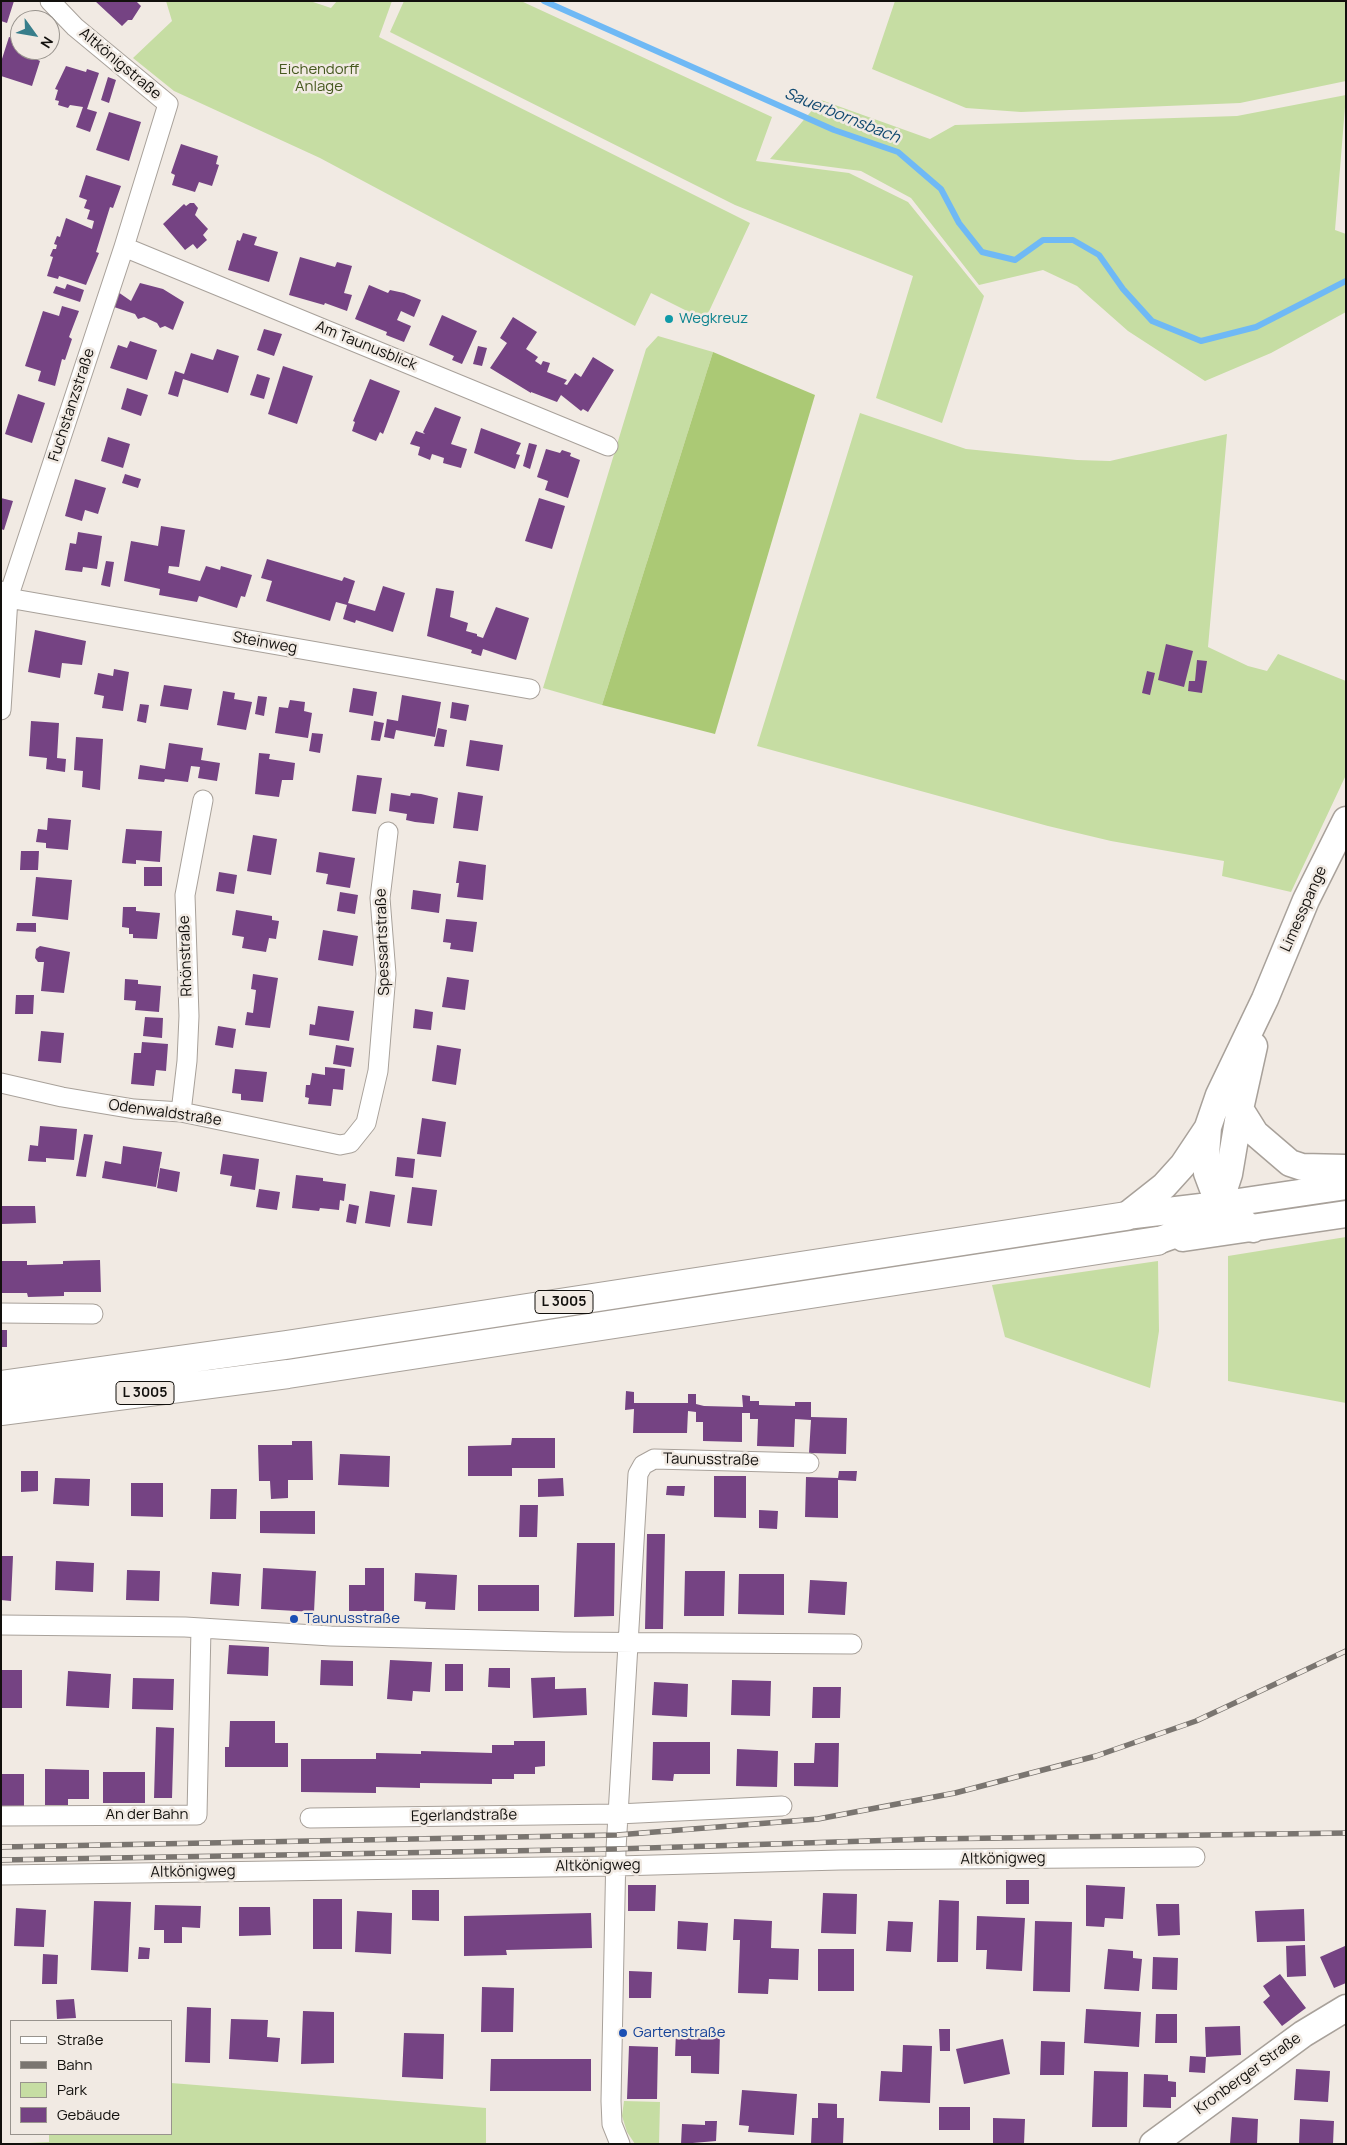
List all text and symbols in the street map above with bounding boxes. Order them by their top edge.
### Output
north arrow [10,10,60,60]
street label: Altkönigstraße [75,24,165,104]
text: N [37,33,58,52]
park label: Eichendorff Anlage [279,61,359,96]
water label: Sauerbornsbach [782,84,902,148]
place label: Wegkreuz [679,310,748,328]
marker: Wegkreuz [663,313,675,325]
street label: Am Taunusblick [313,317,419,375]
street label: Fuchstanzstraße [45,346,99,464]
street label: Steinweg [231,628,299,658]
street label: Limesspange [1277,863,1331,955]
street label: Spessartstraße [372,888,394,996]
street label: Rhönstraße [176,915,196,997]
street label: Odenwaldstraße [107,1096,223,1130]
road number: L 3005 [535,1290,593,1314]
road number: L 3005 [116,1382,174,1405]
street label: Taunusstraße [663,1450,759,1470]
place label: Taunusstraße [304,1610,400,1628]
marker: Taunusstraße [288,1613,300,1625]
street label: An der Bahn [106,1806,188,1824]
street label: Egerlandstraße [411,1806,517,1826]
street label: Altkönigweg [960,1849,1046,1869]
street label: Altkönigweg [555,1856,641,1876]
street label: Altkönigweg [150,1862,236,1882]
legend [10,2020,172,2135]
place label: Gartenstraße [633,2024,726,2042]
marker: Gartenstraße [617,2027,629,2039]
text: Straße [57,2029,103,2050]
street label: Kronberger Straße [1191,2029,1305,2119]
text: Bahn [57,2054,92,2075]
text: Park [57,2079,87,2100]
text: Gebäude [57,2104,120,2125]

